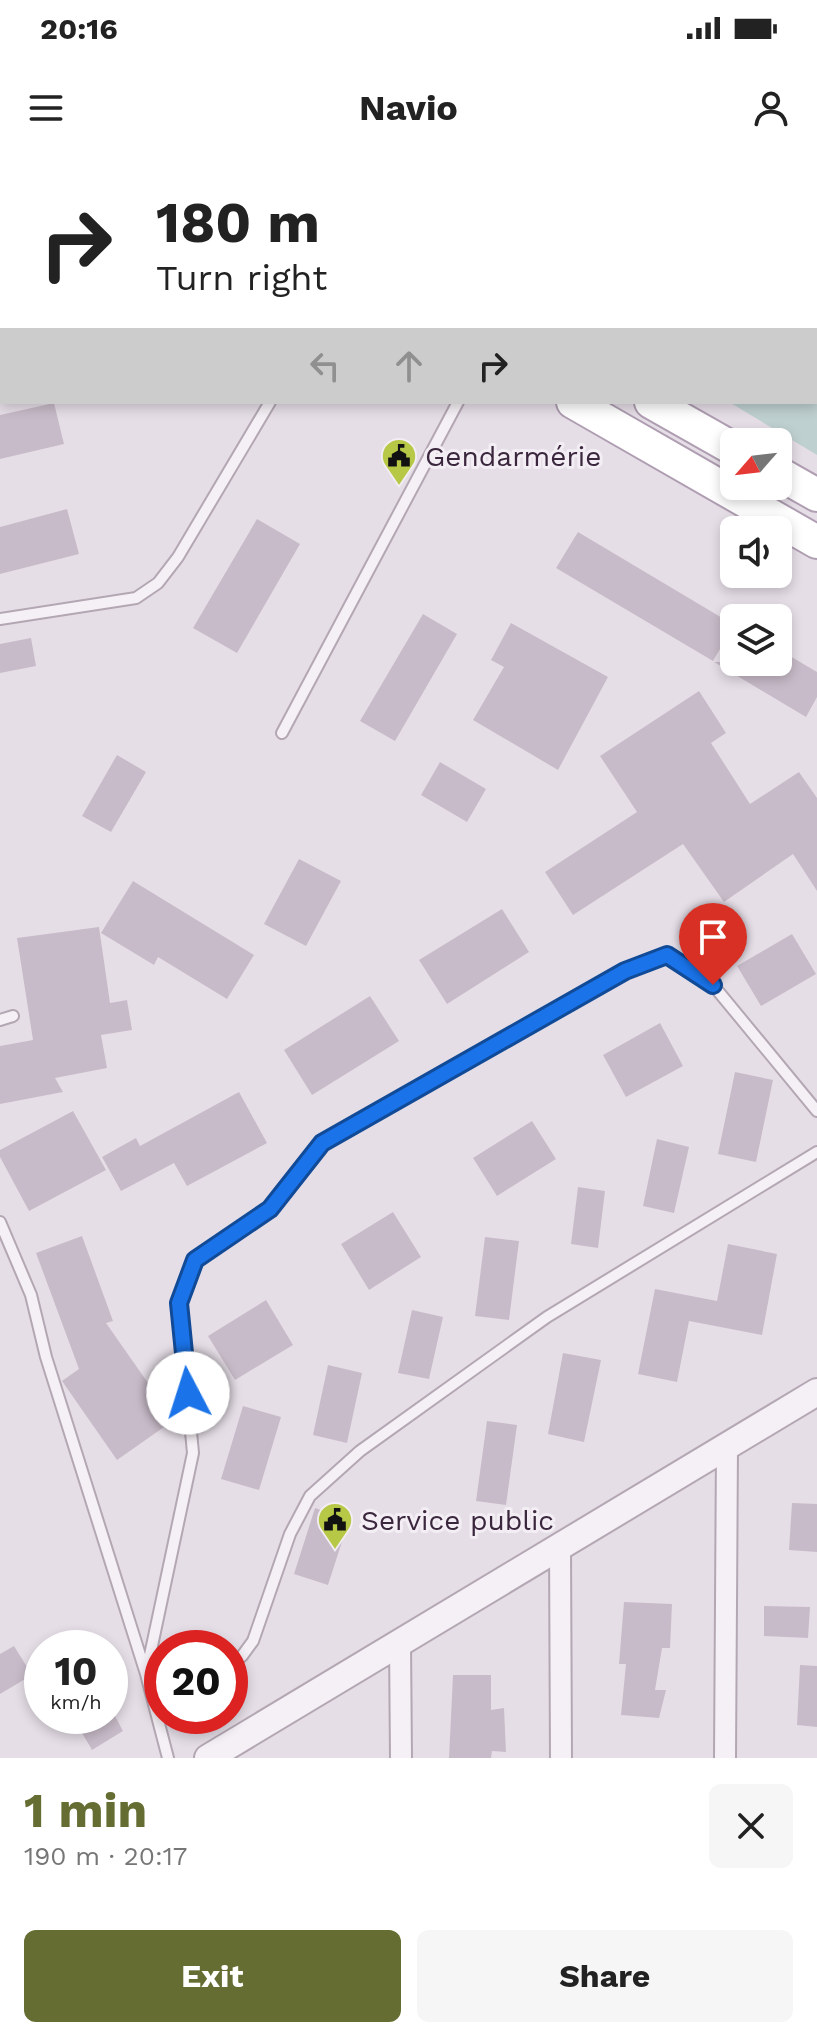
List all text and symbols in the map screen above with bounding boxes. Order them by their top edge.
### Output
text: 20:16 [40,11,118,46]
icon: menu [24,86,68,130]
icon: person [749,86,793,130]
text: Navio [359,87,458,129]
text: 180 m [156,190,320,256]
icon: right [24,192,128,296]
text: Turn right [156,257,327,299]
icon: left [303,344,347,388]
icon: ahead [387,344,431,388]
icon: right [471,344,515,388]
north arrow [720,428,792,500]
map controls [720,428,792,676]
public building icon: Gendarmérie [380,437,418,487]
place label: Gendarmérie [425,440,601,473]
button: sound [720,516,792,588]
button: layers [720,604,792,676]
pin [679,903,747,985]
icon: arrive [691,915,735,959]
position arrow [146,1351,230,1435]
public building icon: Service public [316,1501,354,1551]
place label: Service public [361,1504,554,1537]
speed limit sign: 20 [144,1630,248,1734]
text: 10 [55,1648,98,1695]
text: km/h [50,1690,102,1714]
text: 1 min [24,1782,147,1839]
button: close [709,1784,793,1868]
text: 190 m · 20:17 [24,1841,187,1871]
button: Exit [24,1930,401,2022]
button: Share [417,1930,793,2022]

